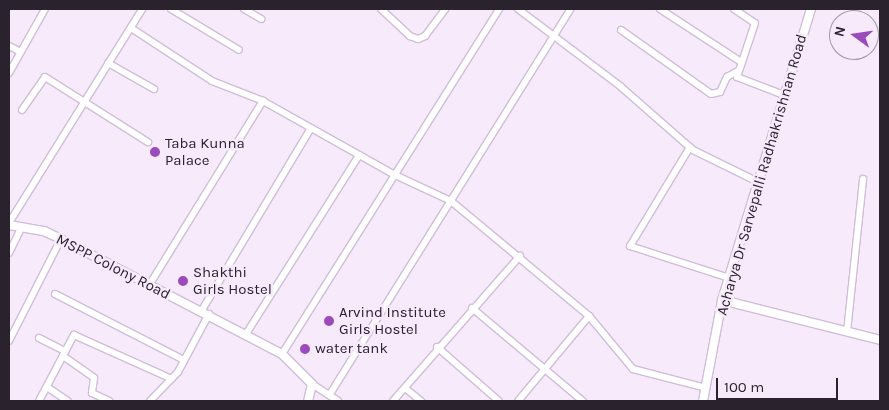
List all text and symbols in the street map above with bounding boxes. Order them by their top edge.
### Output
north arrow [829,10,879,60]
text: N [830,25,849,38]
street label: Acharya Dr Sarvepalli Radhakrishnan Road [713,32,811,318]
place label: Taba Kunna Palace [165,134,245,169]
marker: Taba Kunna Palace [149,146,161,158]
street label: MSPP Colony Road [53,230,173,304]
place label: Shakthi Girls Hostel [193,263,272,298]
marker: Shakthi Girls Hostel [177,275,189,287]
place label: Arvind Institute Girls Hostel [339,303,446,338]
marker: Arvind Institute Girls Hostel [323,315,335,327]
place label: water tank [315,340,388,358]
marker: water tank [299,343,311,355]
scale bar [719,368,842,400]
text: 100 m [724,378,764,396]

